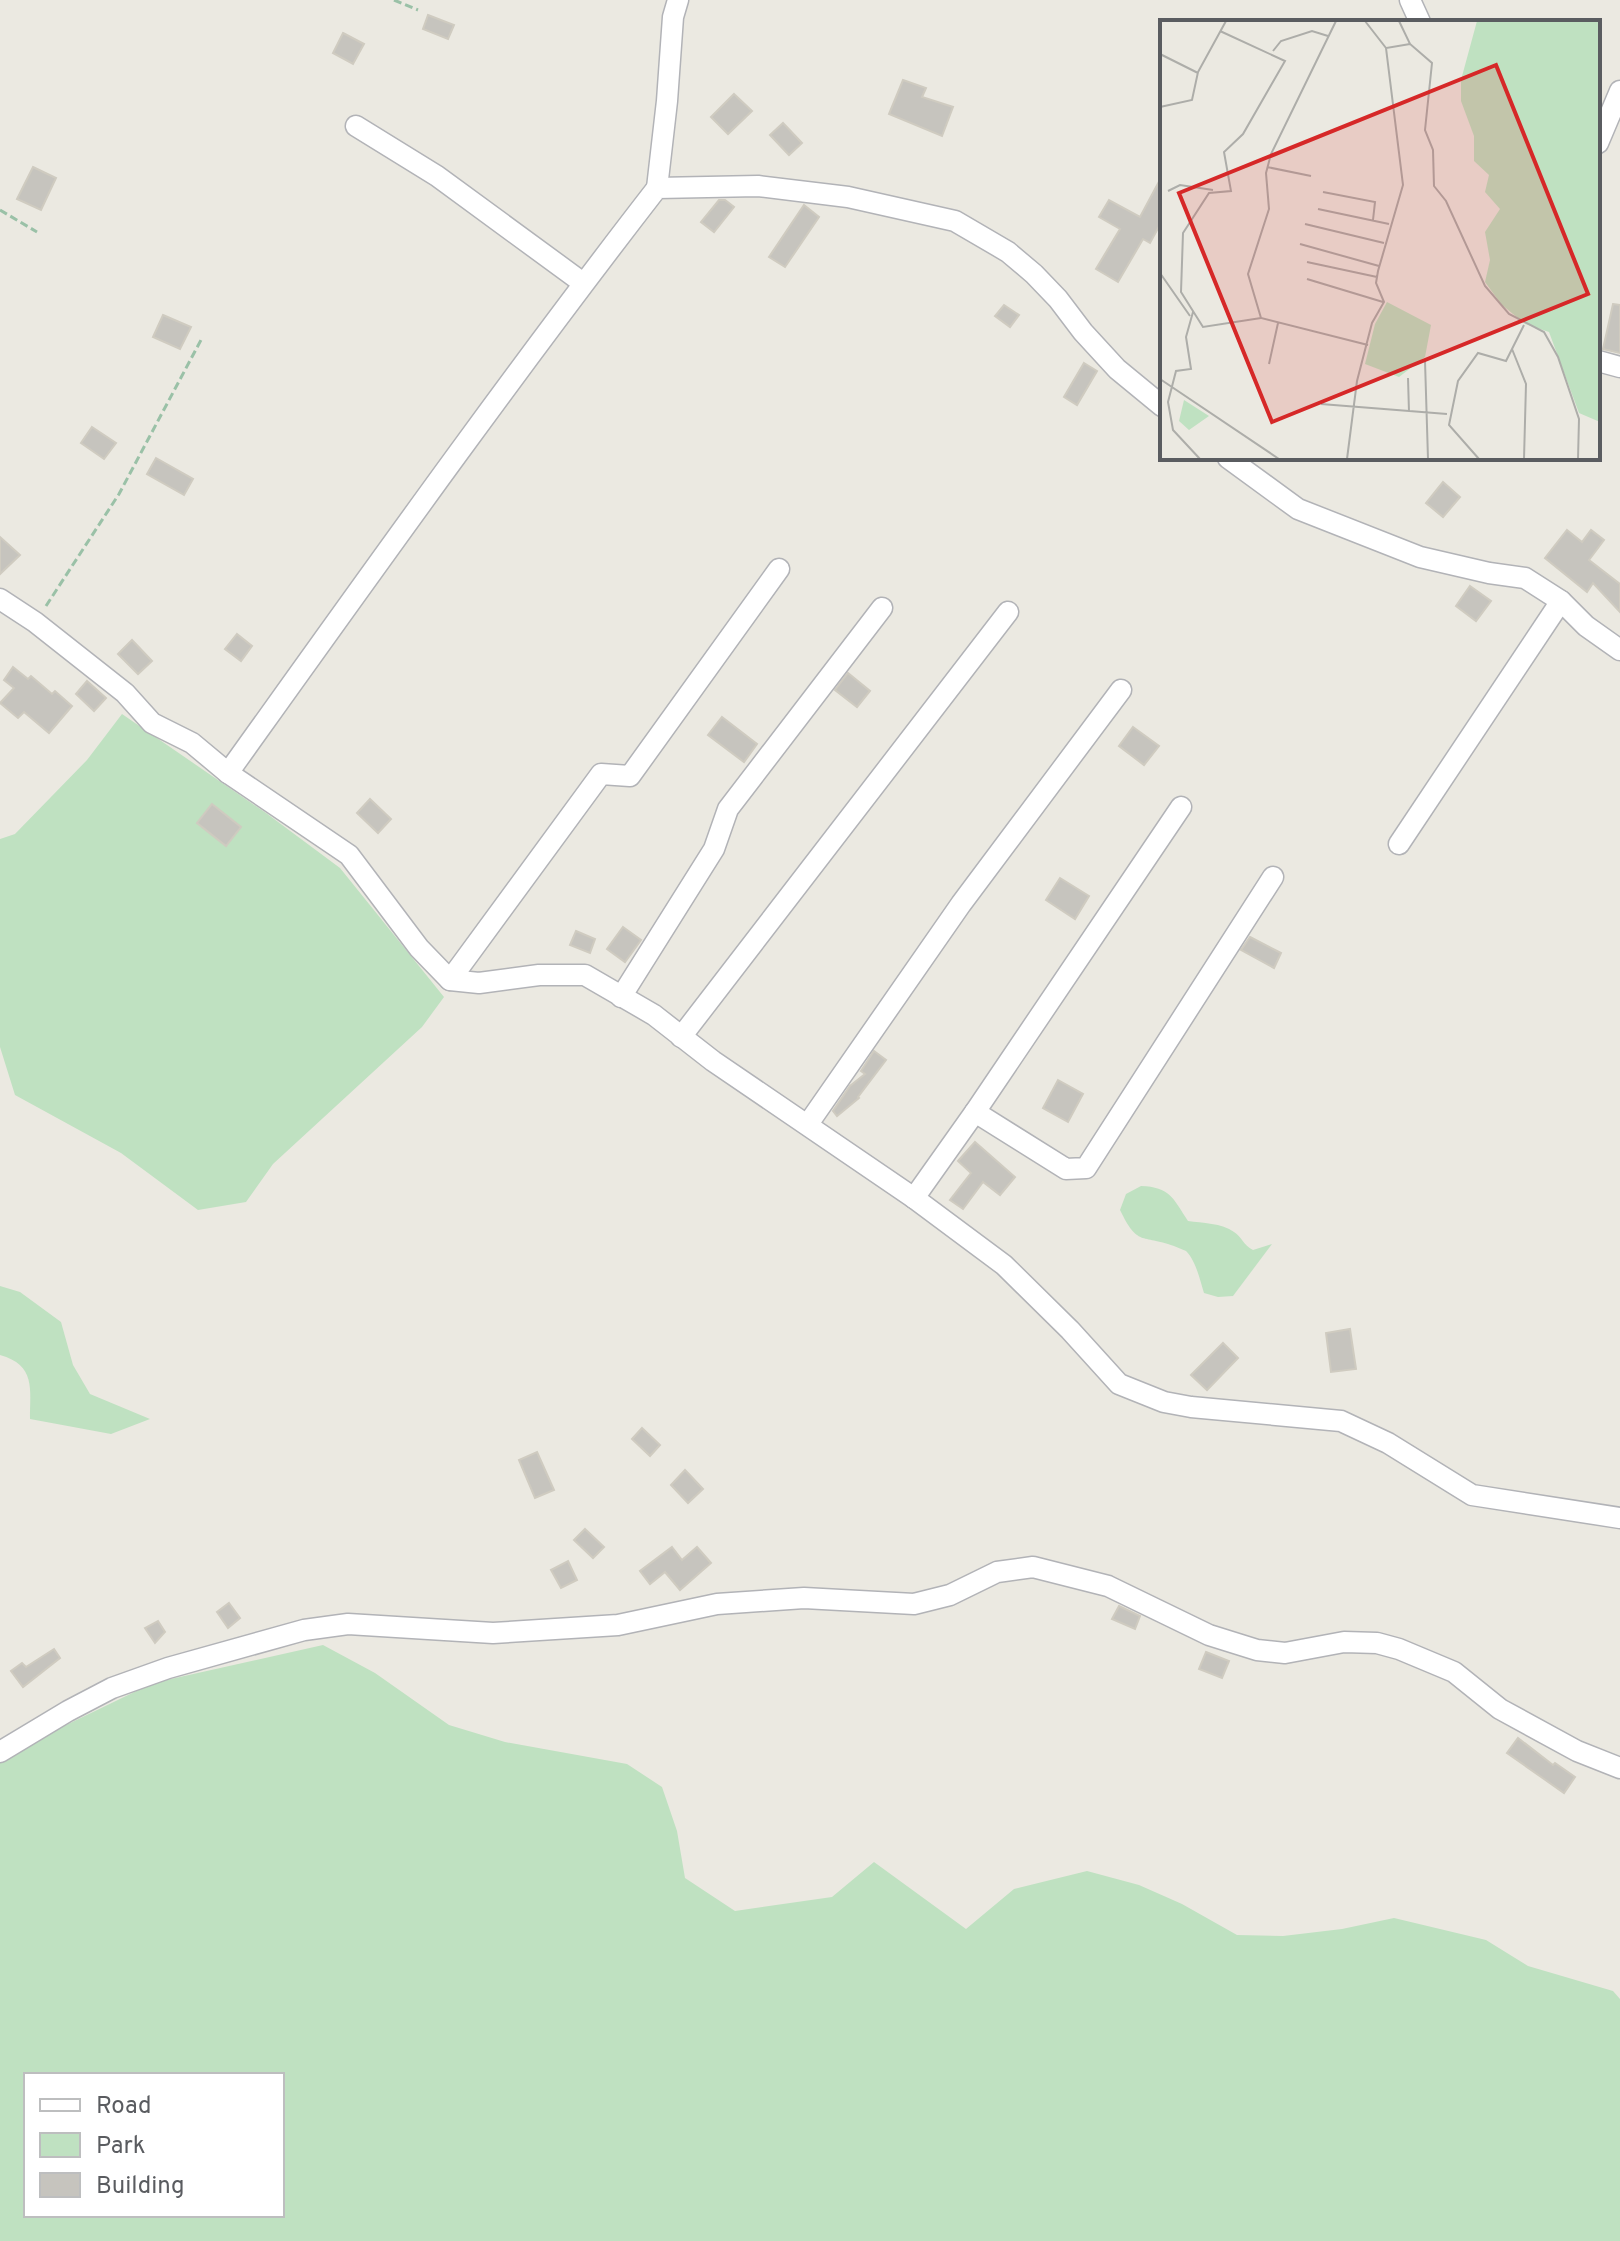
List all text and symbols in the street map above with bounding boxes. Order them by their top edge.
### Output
inset map [1160,20,1600,460]
legend [24,2073,284,2217]
text: Road [96,2092,152,2122]
text: Park [96,2132,146,2162]
text: Building [96,2172,185,2202]

